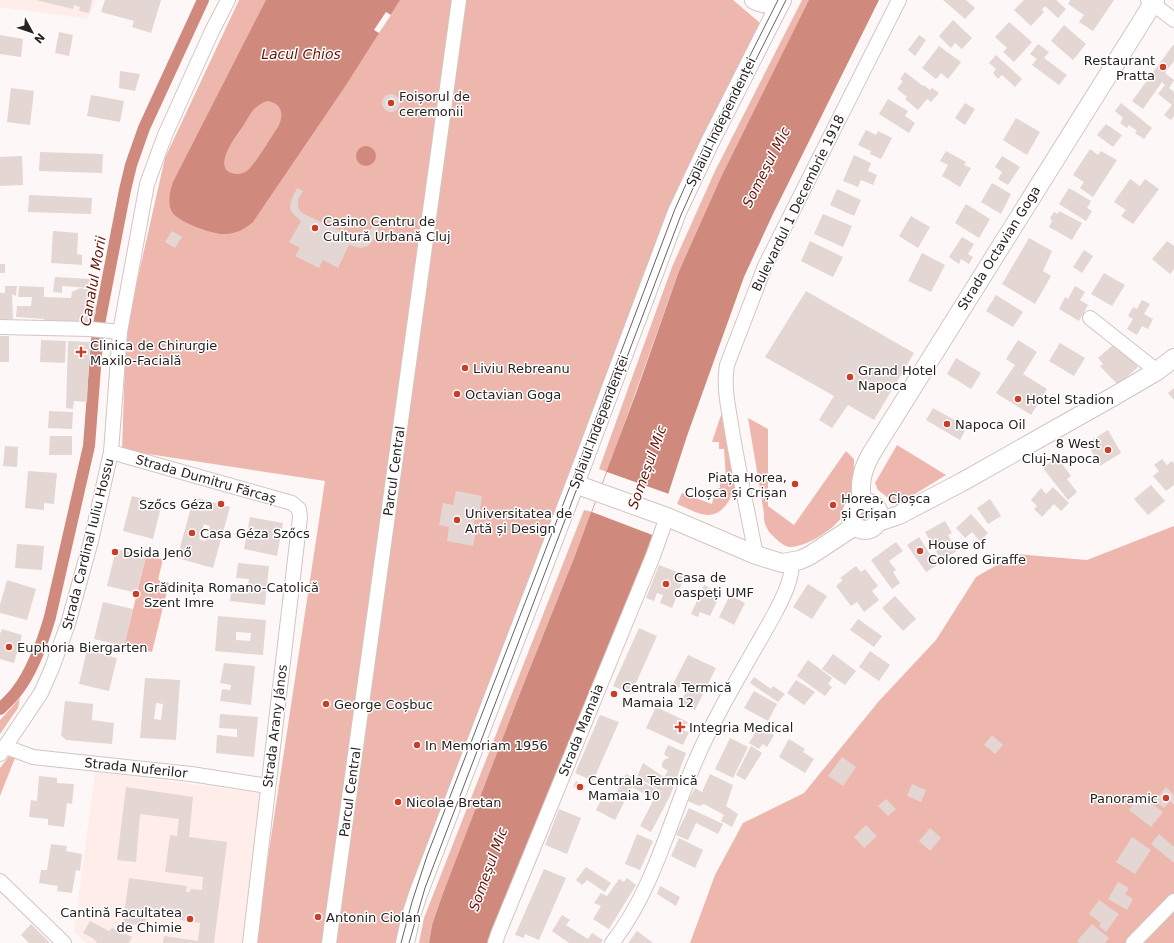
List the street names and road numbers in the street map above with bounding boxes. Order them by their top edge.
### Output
street label: Splaiul Independenței [683,55,759,189]
street label: Bulevardul 1 Decembrie 1918 [749,112,847,294]
street label: Strada Octavian Goga [955,183,1043,313]
street label: Splaiul Independenței [567,353,631,491]
street label: Parcul Central [380,425,408,517]
street label: Strada Dumitru Fărcaș [134,452,278,506]
street label: Strada Cardinal Iuliu Hossu [59,457,117,631]
street label: Strada Arany János [260,663,290,788]
street label: Strada Mamaia [556,682,606,778]
street label: Parcul Central [336,746,364,838]
street label: Strada Nuferilor [84,755,189,781]

